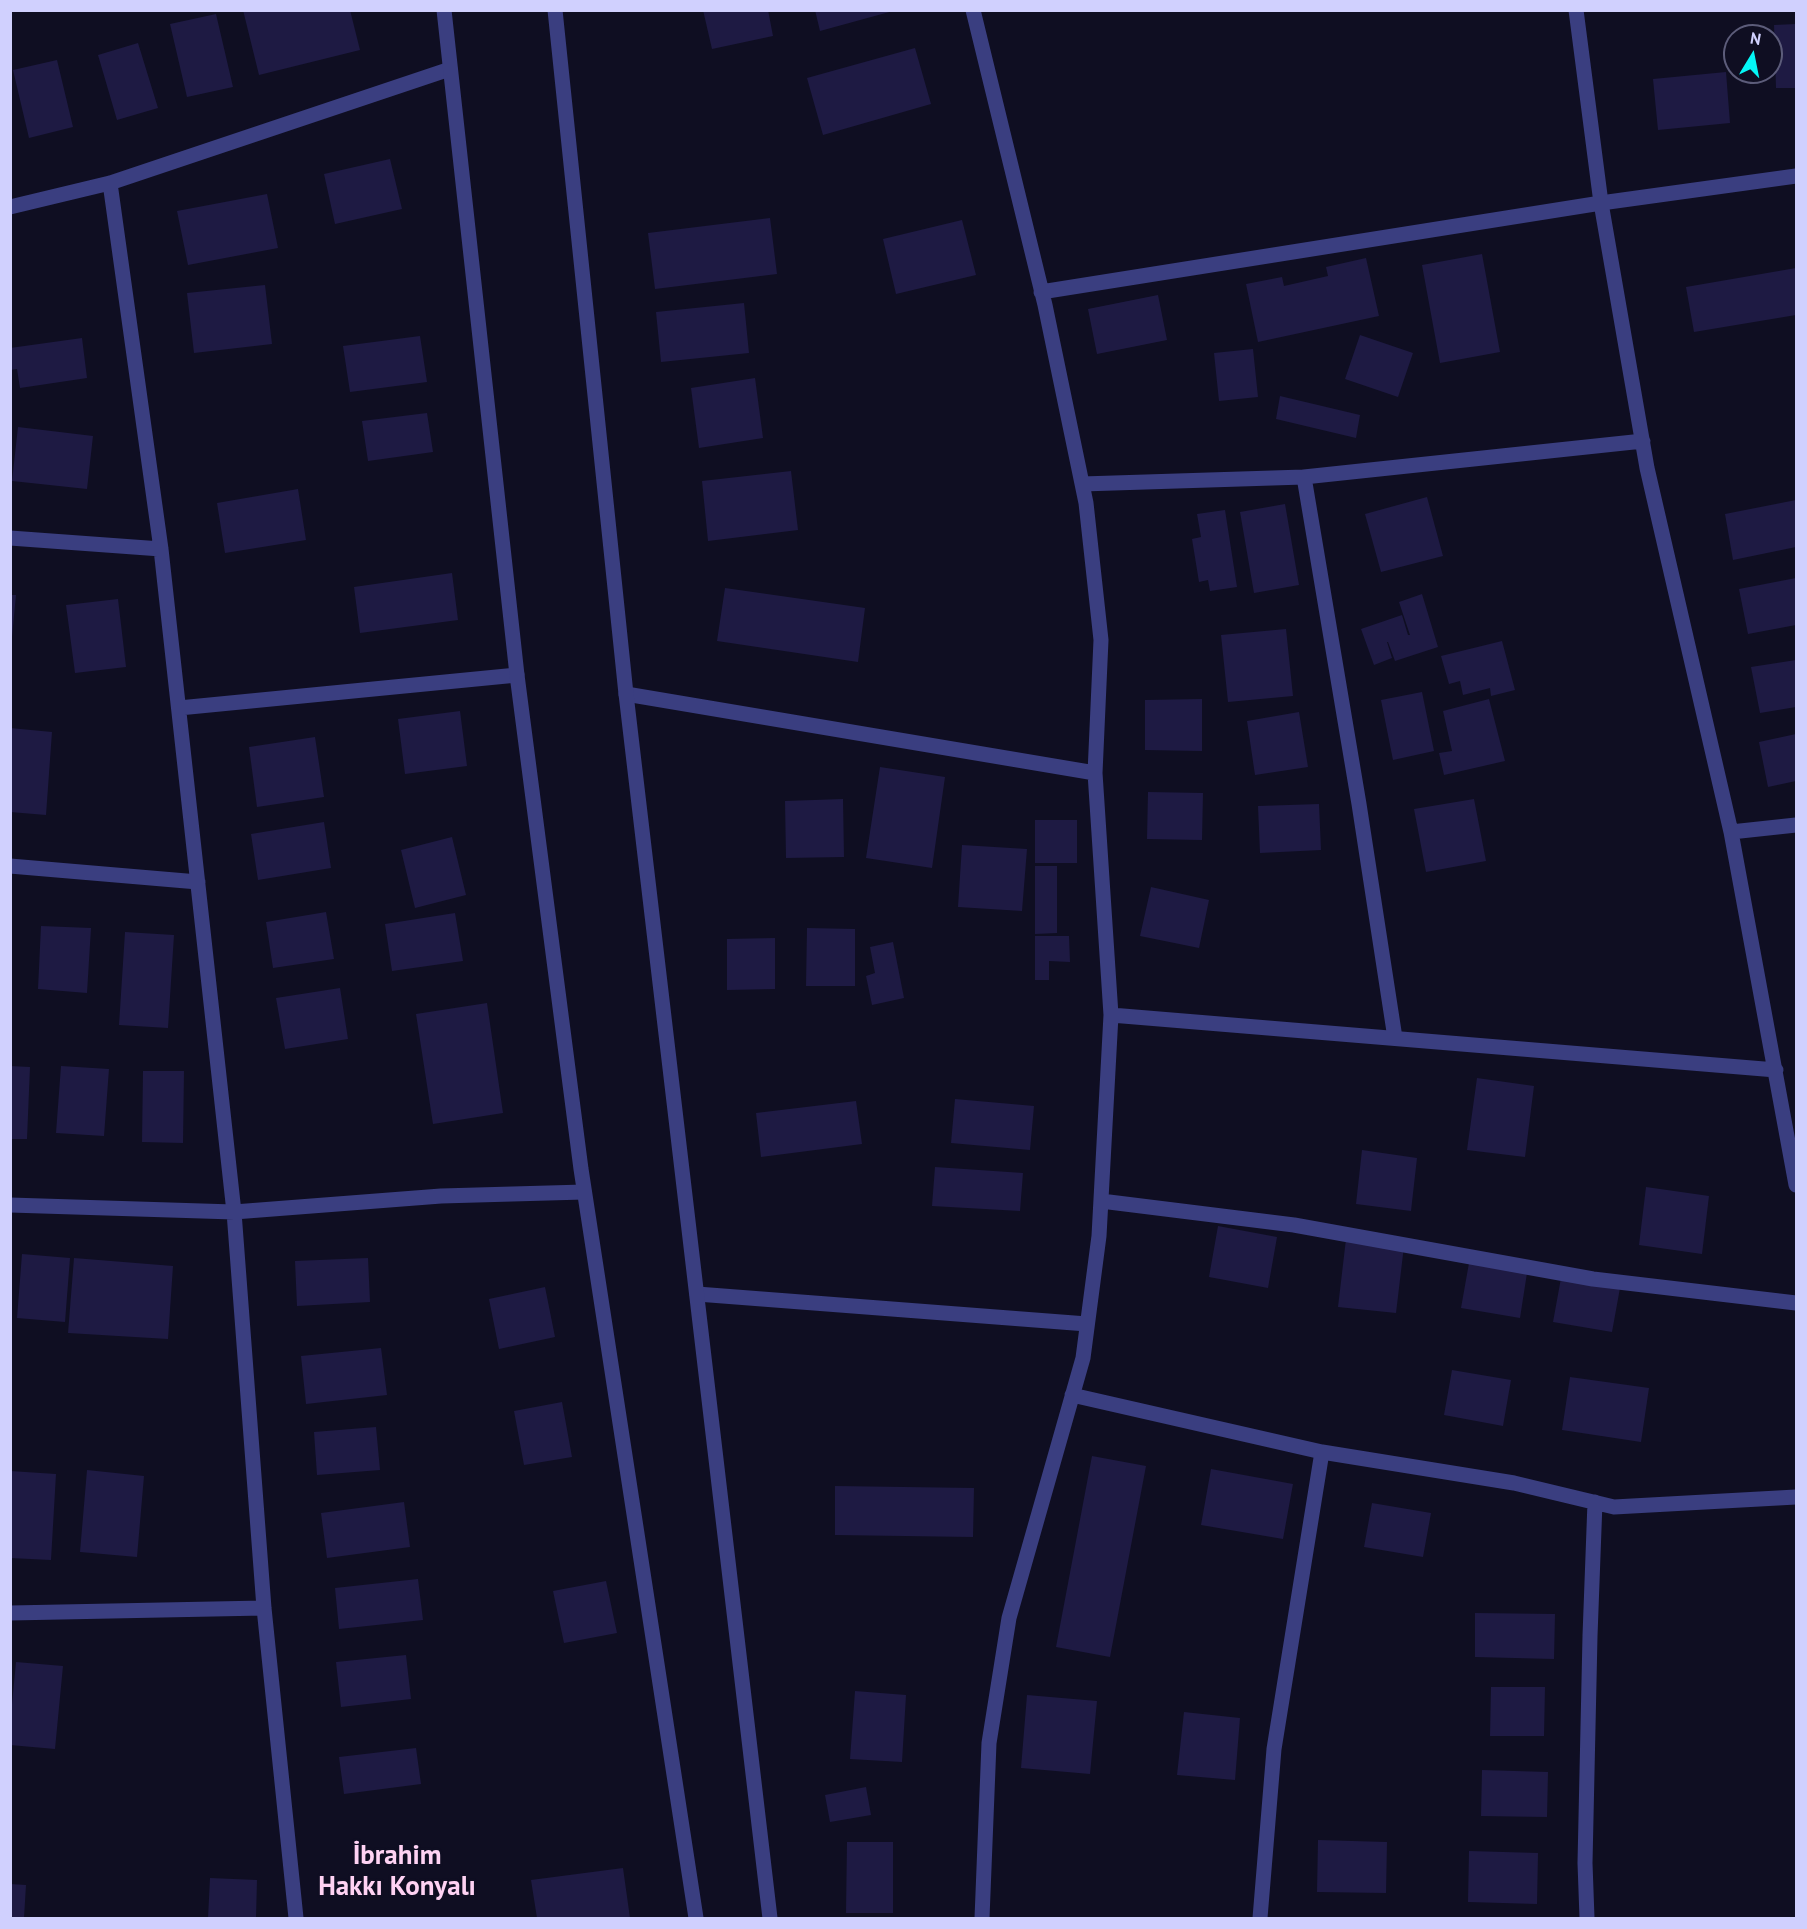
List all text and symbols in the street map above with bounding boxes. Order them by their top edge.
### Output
north arrow [1723,24,1783,84]
text: N [1749,27,1763,49]
district label: İbrahim Hakkı Konyalı [318,1840,476,1903]

